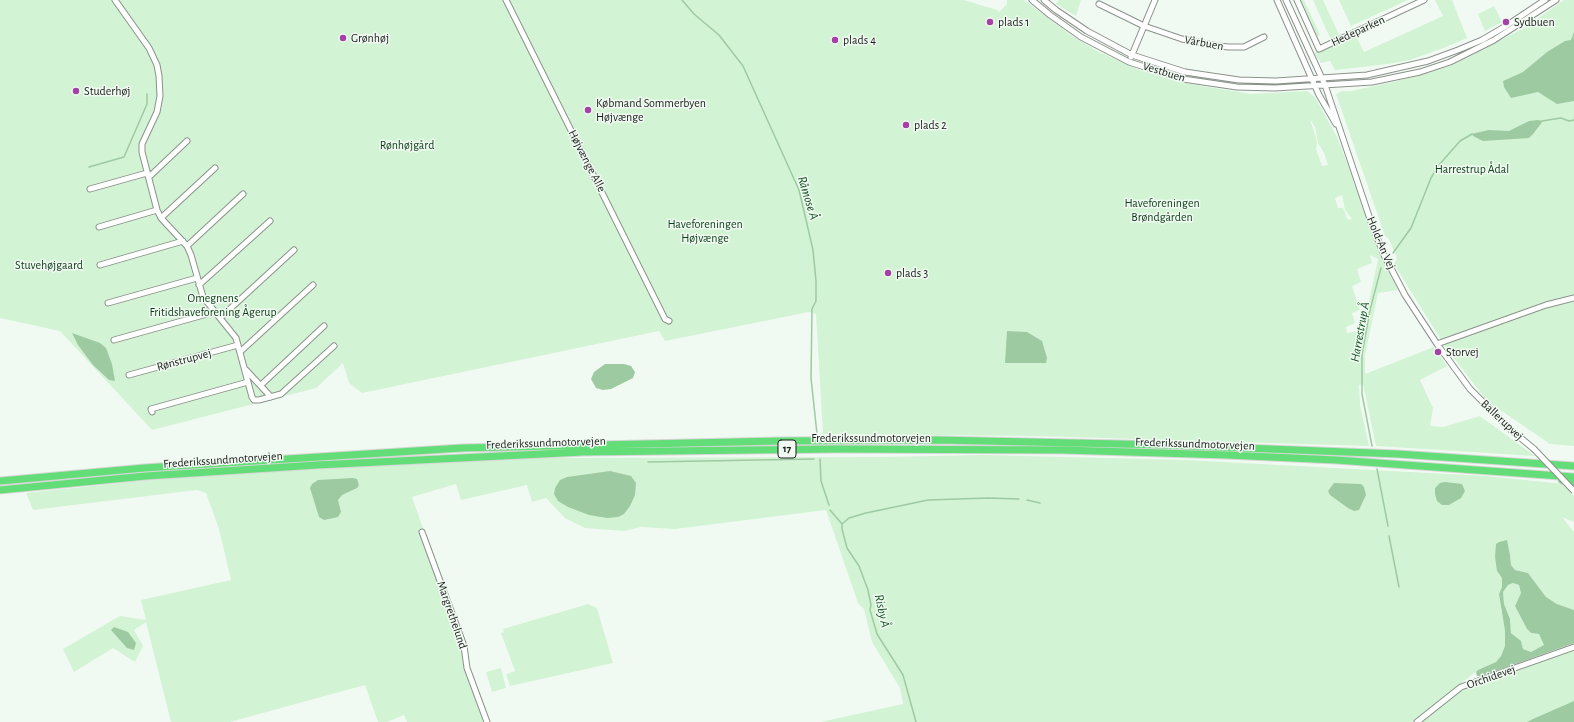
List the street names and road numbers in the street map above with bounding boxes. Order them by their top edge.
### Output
street label: Hedeparken [1329,12,1387,50]
street label: Vårbuen [1183,32,1225,54]
street label: Vestbuen [1141,59,1187,85]
street label: Højvænge Alle [565,127,609,195]
street label: Hold-An Vej [1363,214,1399,272]
street label: Rønstrupvej [155,346,213,374]
street label: Ballerupvej [1478,397,1526,443]
street label: Frederikssundmotorvejen [811,431,931,445]
street label: Frederikssundmotorvejen [486,434,606,452]
street label: Frederikssundmotorvejen [1135,435,1255,453]
road number: 17 [778,440,796,458]
street label: Frederikssundmotorvejen [163,449,283,471]
street label: Margrethelund [434,579,470,651]
street label: Orchidevej [1465,662,1517,692]

